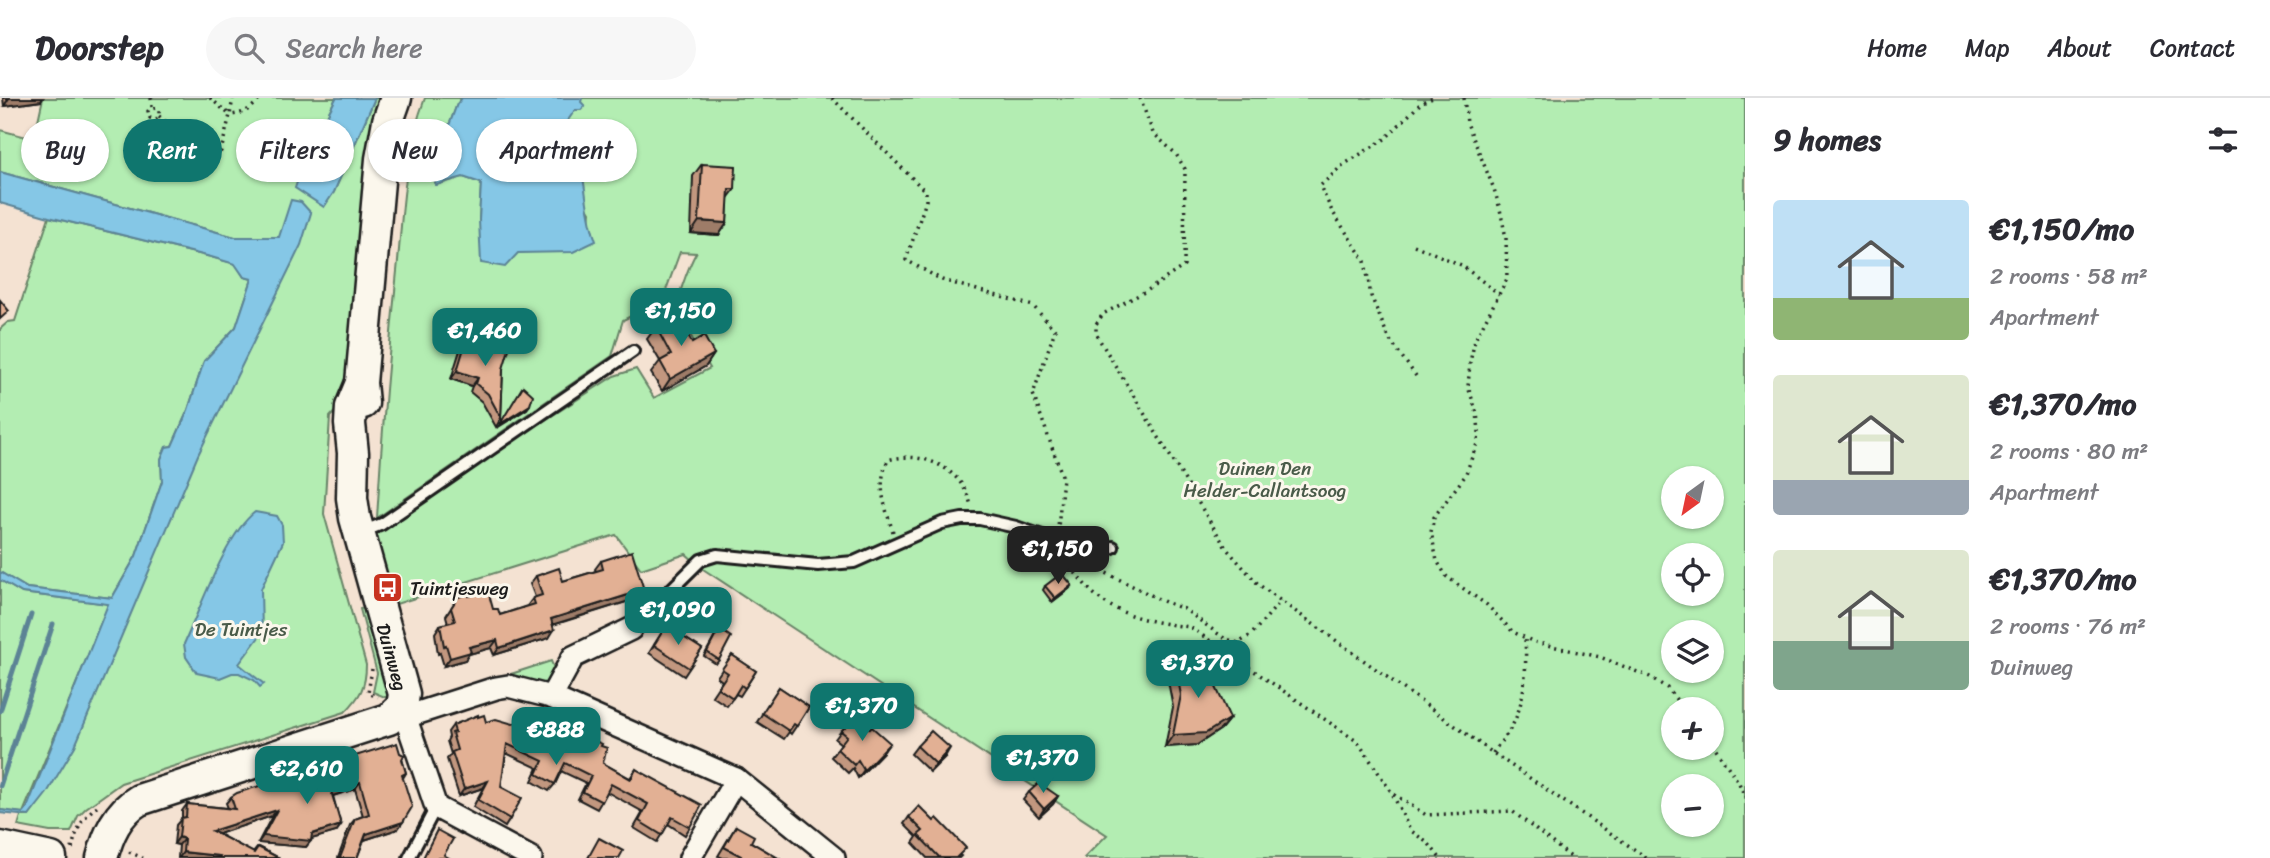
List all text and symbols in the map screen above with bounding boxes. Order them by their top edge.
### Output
search box [206,17,696,80]
text: Doorstep [35,19,164,77]
text: Search here [286,25,423,71]
text: Home [1867,27,1927,69]
text: Map [1965,27,2009,69]
text: About [2047,27,2112,69]
text: Contact [2150,27,2235,69]
icon: search [230,29,268,67]
text: 9 homes [1773,113,1881,167]
chip: Buy [21,119,109,182]
chip: Rent [123,119,222,182]
chip: Filters [236,119,354,182]
chip: New [368,119,462,182]
chip: Apartment [476,119,637,182]
icon: filters [2204,121,2242,159]
text: €1,150/mo [1990,202,2134,256]
icon: home [1829,228,1913,312]
text: 2 rooms · 58 m² [1990,256,2148,297]
pin: €1,150 [624,288,738,348]
text: €1,150 [646,290,716,331]
text: Apartment [1990,297,2099,338]
pin: €1,460 [428,308,542,368]
text: €1,460 [448,310,522,351]
text: €1,370/mo [1990,377,2137,431]
icon: home [1829,403,1913,487]
text: 2 rooms · 80 m² [1990,431,2148,472]
park label: Duinen Den Helder-Callantsoog [1184,452,1346,507]
north arrow [1661,466,1724,528]
map controls [1661,466,1724,837]
text: Apartment [1990,472,2099,513]
pin: €1,150 [1001,526,1115,586]
text: €1,150 [1023,528,1093,569]
button: locate [1661,543,1724,606]
text: €1,370/mo [1990,552,2137,606]
bus stop icon: Tuintjesweg [370,571,404,605]
place label: Tuintjesweg [410,572,509,605]
icon: home [1829,578,1913,662]
pin: €1,090 [621,588,735,647]
text: €1,090 [641,589,715,630]
text: 2 rooms · 76 m² [1990,606,2146,647]
park label: De Tuintjes [195,613,287,646]
street label: Duinweg [367,619,417,695]
button: layers [1661,620,1724,683]
pin: €1,370 [1141,640,1255,700]
text: €1,370 [1162,642,1234,683]
text: Duinweg [1990,647,2073,688]
pin: €1,370 [805,684,919,743]
text: €1,370 [826,685,898,726]
button: + [1661,697,1724,760]
pin: €888 [515,708,597,767]
text: €888 [528,709,584,750]
pin: €1,370 [986,736,1100,795]
text: €1,370 [1007,737,1079,778]
pin: €2,610 [250,746,364,806]
text: €2,610 [271,748,343,789]
button: − [1661,774,1724,837]

